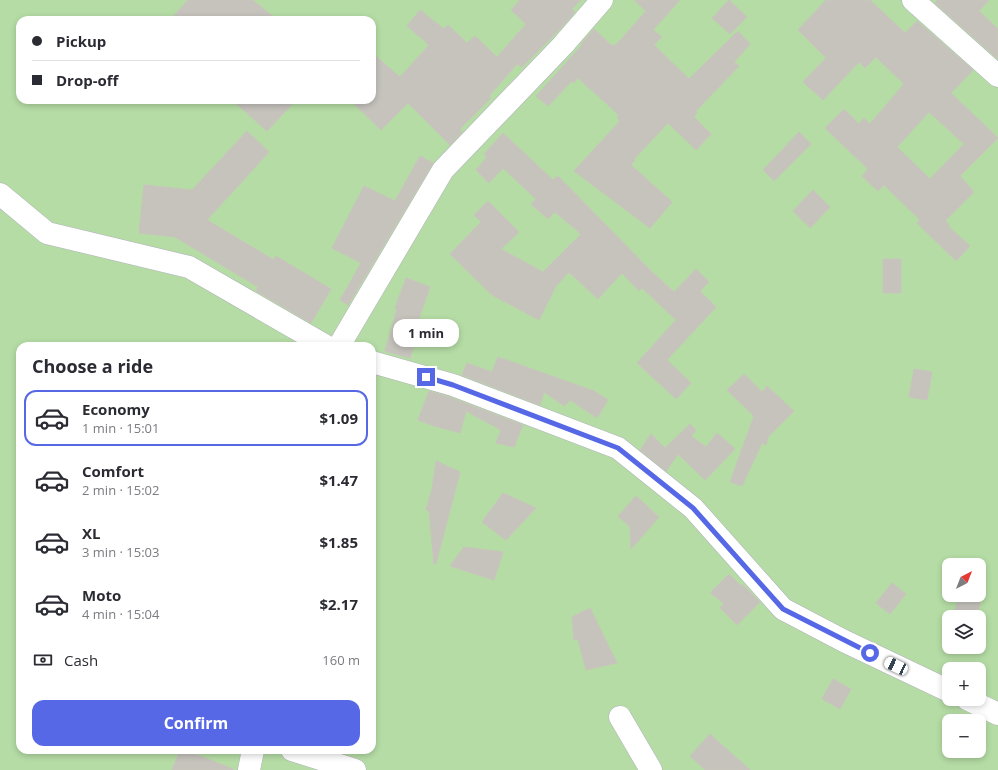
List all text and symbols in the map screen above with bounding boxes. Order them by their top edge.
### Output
text: Pickup [56,31,106,51]
text: Drop-off [56,70,118,90]
callout: 1 min [393,319,459,347]
text: 1 min [408,324,444,342]
text: Choose a ride [32,354,153,378]
route end [417,368,435,386]
text: Economy [82,399,150,419]
icon: car [34,400,70,436]
text: $1.09 [319,408,358,428]
text: 1 min · 15:01 [82,419,159,437]
text: Comfort [82,461,144,481]
icon: car [34,462,70,498]
text: $1.47 [319,470,358,490]
text: 2 min · 15:02 [82,481,159,499]
text: XL [82,523,100,543]
icon: car [34,524,70,560]
text: $1.85 [319,532,358,552]
text: 3 min · 15:03 [82,543,159,561]
north arrow [942,558,986,602]
map controls [942,558,986,758]
text: Moto [82,585,121,605]
icon: car [34,586,70,622]
text: $2.17 [319,594,358,614]
text: 4 min · 15:04 [82,605,159,623]
button: layers [942,610,986,654]
route start [861,644,879,662]
icon: cash [32,649,54,671]
text: Cash [64,650,98,670]
text: 160 m [322,651,360,669]
car [883,655,909,677]
button: + [942,662,986,706]
button: Confirm [32,700,360,746]
button: − [942,714,986,758]

